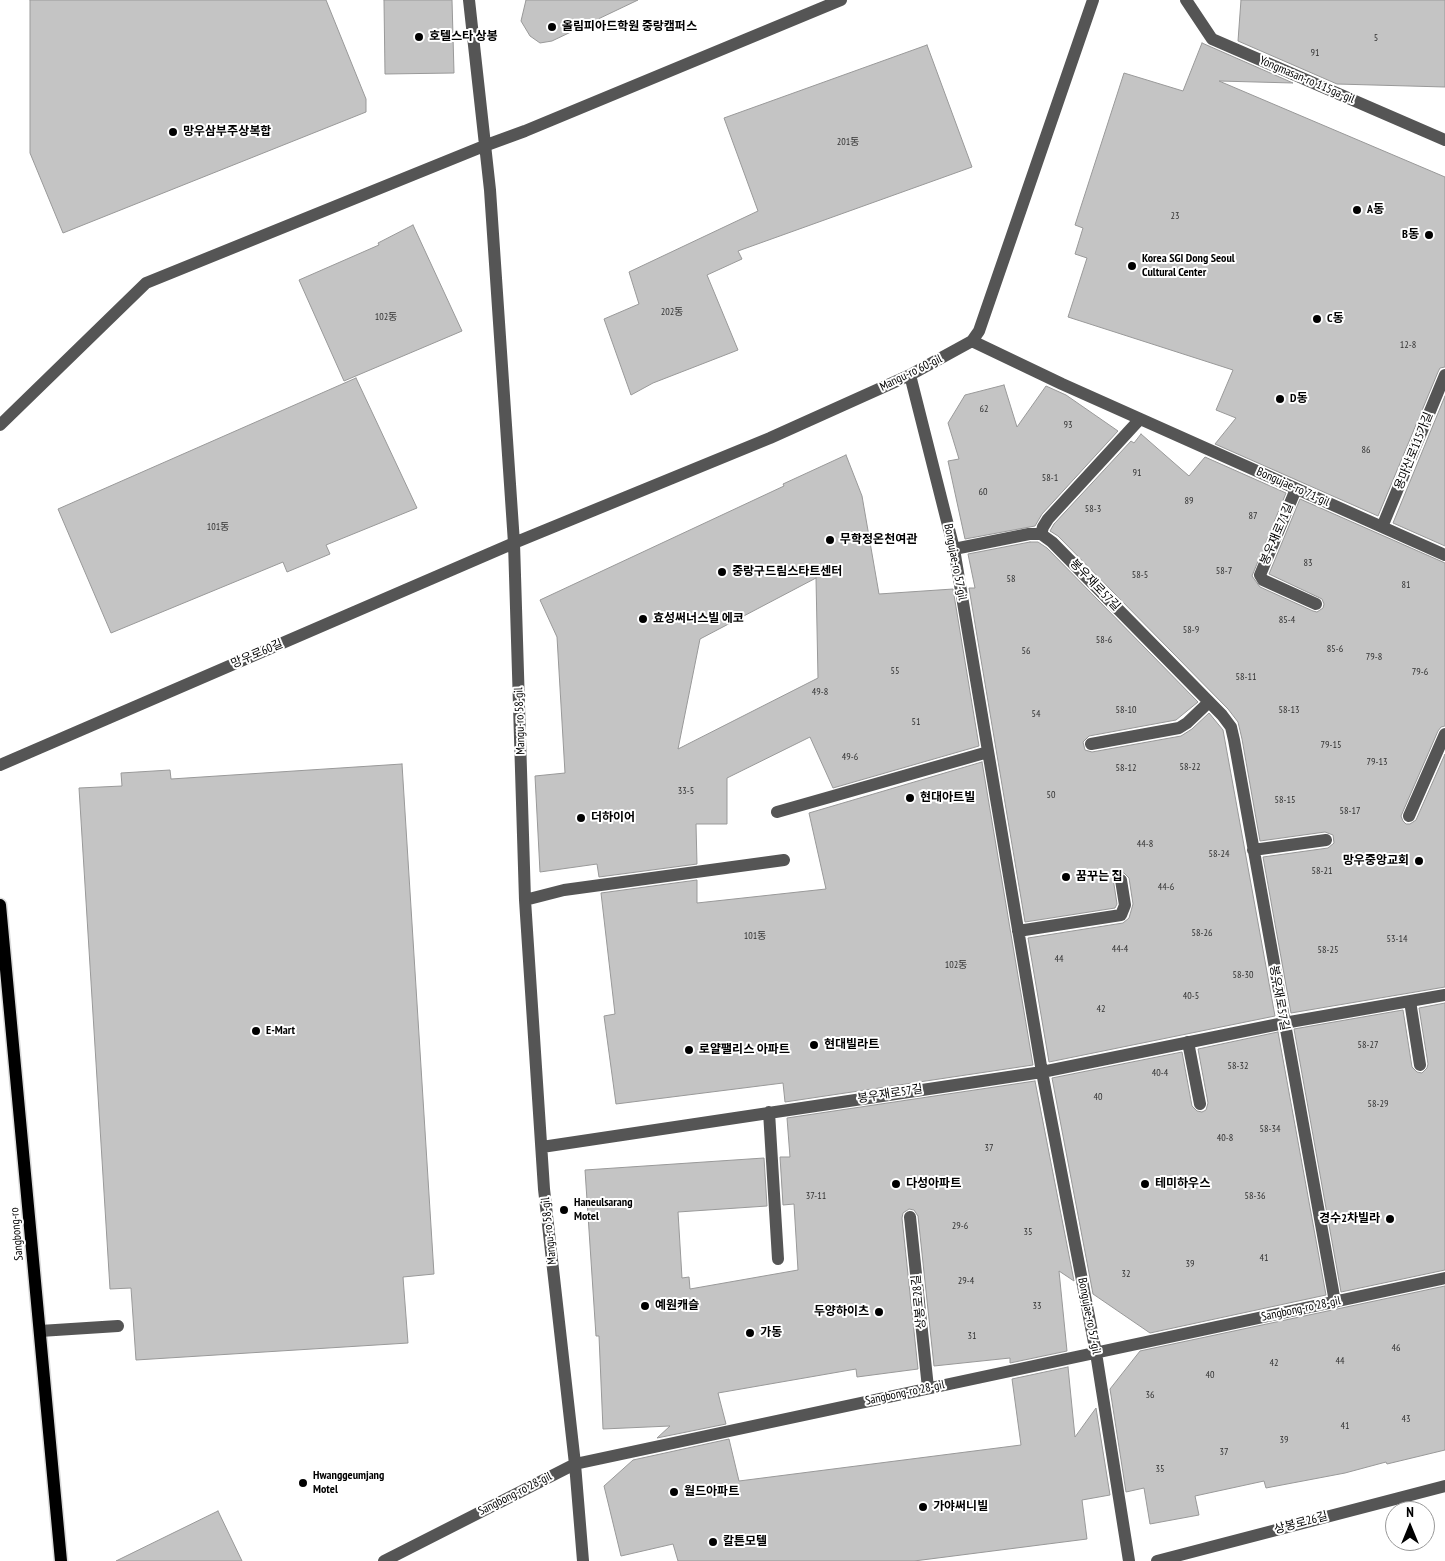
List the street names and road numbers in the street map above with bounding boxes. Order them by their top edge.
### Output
street label: Yongmasan-ro 115ga-gil [1257,53,1357,107]
street label: Mangu-ro 60-gil [878,352,944,394]
street label: 용마산로115가길 [1392,410,1436,492]
street label: Bongujae-ro 71-gil [1254,465,1332,509]
street label: 봉우재로71길 [1257,501,1297,567]
street label: Bongujae-ro 57-gil [941,523,969,601]
street label: 봉우재로57길 [1067,556,1123,614]
street label: 망우로60길 [229,637,285,671]
street label: Mangu-ro 58-gil [512,687,528,755]
street label: 봉우재로57길 [1266,964,1292,1032]
street label: 봉우재로57길 [856,1082,924,1106]
street label: Mangu-ro 58-gil [538,1197,560,1265]
street label: Sangbong-ro [8,1207,26,1261]
street label: 상봉로28길 [909,1274,929,1330]
street label: Bongujae-ro 57-gil [1075,1277,1103,1355]
street label: Sangbong-ro 28-gil [1260,1294,1342,1324]
street label: Sangbong-ro 28-gil [864,1378,946,1408]
street label: Sangbong-ro 28-gil [476,1469,554,1519]
street label: 상봉로26길 [1273,1509,1329,1537]

